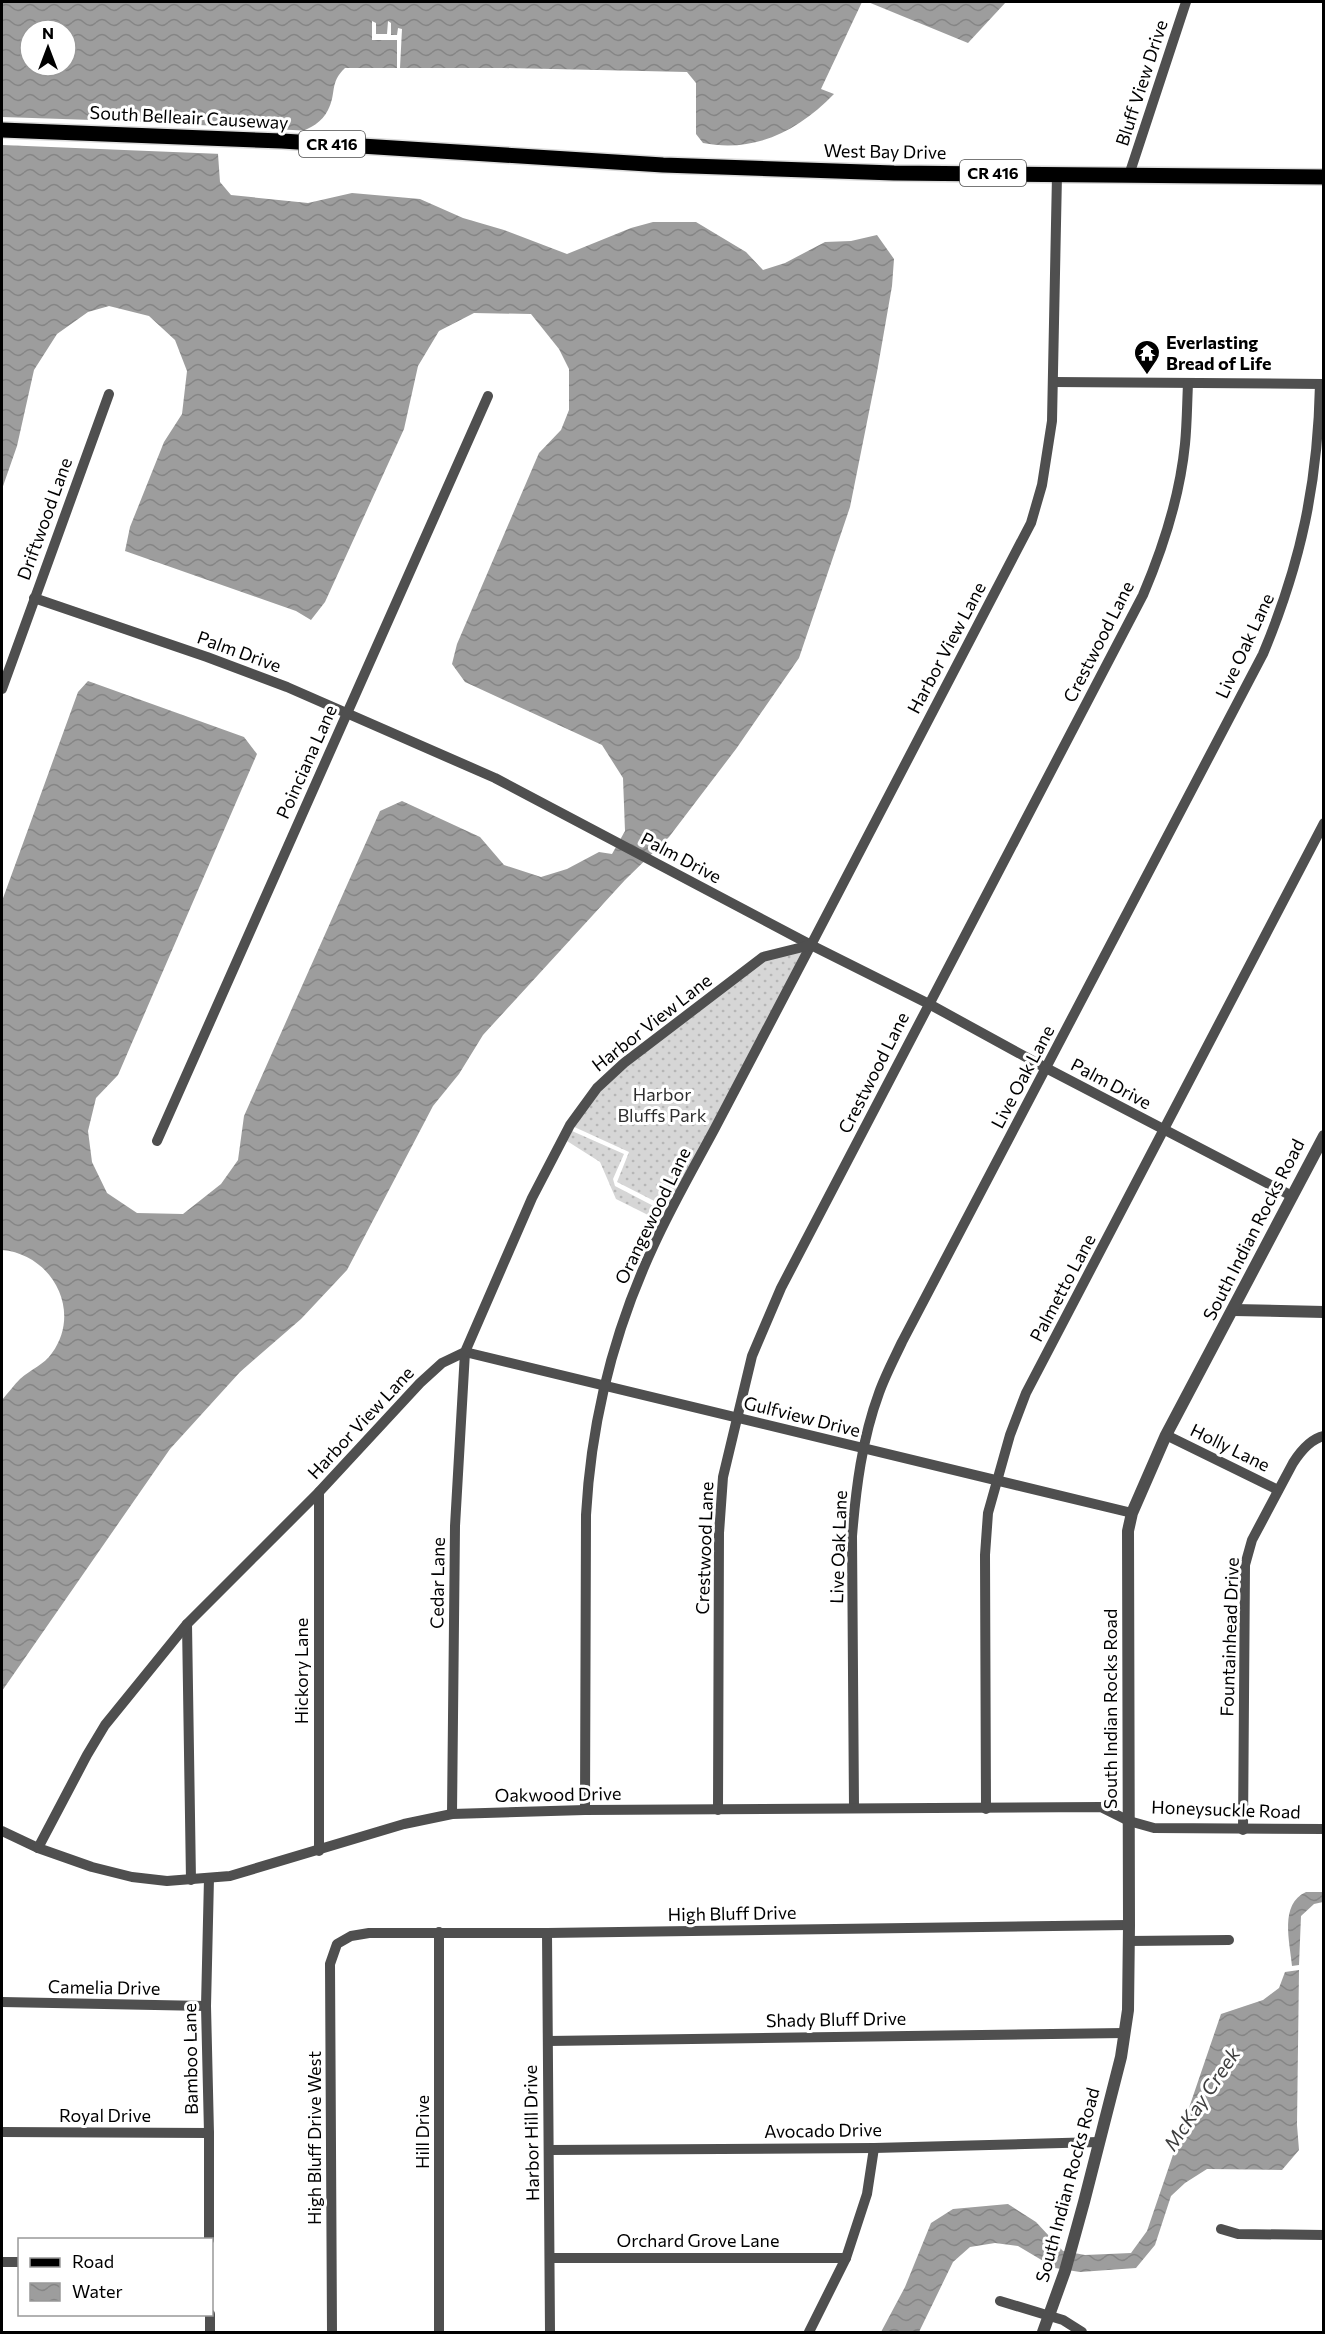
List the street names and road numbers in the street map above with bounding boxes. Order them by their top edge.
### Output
street label: Bluff View Drive [1110,17,1172,148]
street label: South Belleair Causeway [89,101,289,133]
road number: CR 416 [299,131,365,157]
street label: West Bay Drive [824,139,947,163]
road number: CR 416 [960,160,1026,186]
street label: Driftwood Lane [12,454,76,583]
street label: Crestwood Lane [1058,577,1138,706]
street label: Harbor View Lane [902,578,990,717]
street label: Live Oak Lane [1210,589,1278,702]
street label: Palm Drive [194,626,284,676]
street label: Poinciana Lane [271,701,341,822]
street label: Palm Drive [637,827,725,887]
street label: Harbor View Lane [587,969,716,1076]
street label: Crestwood Lane [833,1008,913,1137]
street label: Live Oak Lane [986,1021,1059,1132]
street label: Palm Drive [1067,1053,1155,1113]
street label: South Indian Rocks Road [1198,1135,1308,1324]
street label: Orangewood Lane [609,1144,695,1287]
street label: Palmetto Lane [1025,1230,1100,1345]
street label: Harbor View Lane [303,1362,418,1483]
street label: Gulfview Drive [742,1391,863,1441]
street label: Holly Lane [1187,1418,1274,1476]
street label: Crestwood Lane [691,1481,717,1615]
street label: Live Oak Lane [825,1490,851,1604]
street label: Cedar Lane [425,1537,449,1629]
street label: Fountainhead Drive [1215,1557,1243,1717]
street label: South Indian Rocks Road [1099,1609,1121,1809]
street label: Hickory Lane [290,1618,312,1724]
street label: Oakwood Drive [494,1782,622,1806]
street label: Honeysuckle Road [1151,1795,1301,1823]
street label: High Bluff Drive [667,1901,796,1925]
street label: Camelia Drive [48,1975,160,1999]
street label: Bamboo Lane [178,2003,202,2115]
street label: Shady Bluff Drive [766,2007,906,2031]
street label: High Bluff Drive West [303,2051,325,2225]
street label: Harbor Hill Drive [519,2065,543,2201]
street label: South Indian Rocks Road [1030,2085,1104,2284]
street label: Hill Drive [411,2095,433,2169]
street label: Royal Drive [59,2104,151,2126]
street label: Avocado Drive [764,2118,882,2142]
street label: Orchard Grove Lane [617,2229,779,2251]

